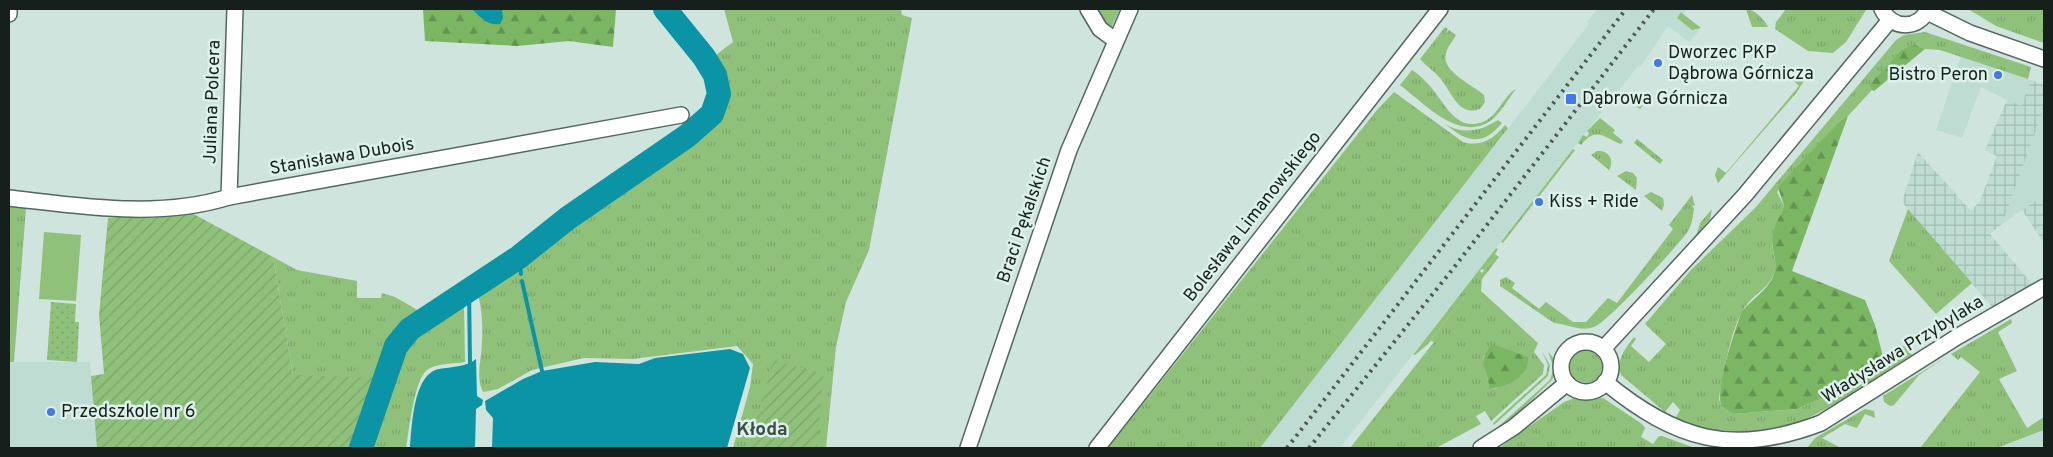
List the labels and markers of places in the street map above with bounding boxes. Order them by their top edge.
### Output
place label: Dworzec PKP Dąbrowa Górnicza [1668,42,1814,86]
marker: Dworzec PKP Dąbrowa Górnicza [1652,57,1664,69]
place label: Bistro Peron [1889,64,1988,87]
marker: Bistro Peron [1992,69,2004,81]
place label: Dąbrowa Górnicza [1582,88,1728,111]
marker: Dąbrowa Górnicza [1564,92,1578,106]
place label: Kiss + Ride [1549,191,1639,214]
marker: Kiss + Ride [1533,196,1545,208]
place label: Przedszkole nr 6 [61,401,196,424]
marker: Przedszkole nr 6 [45,406,57,418]

